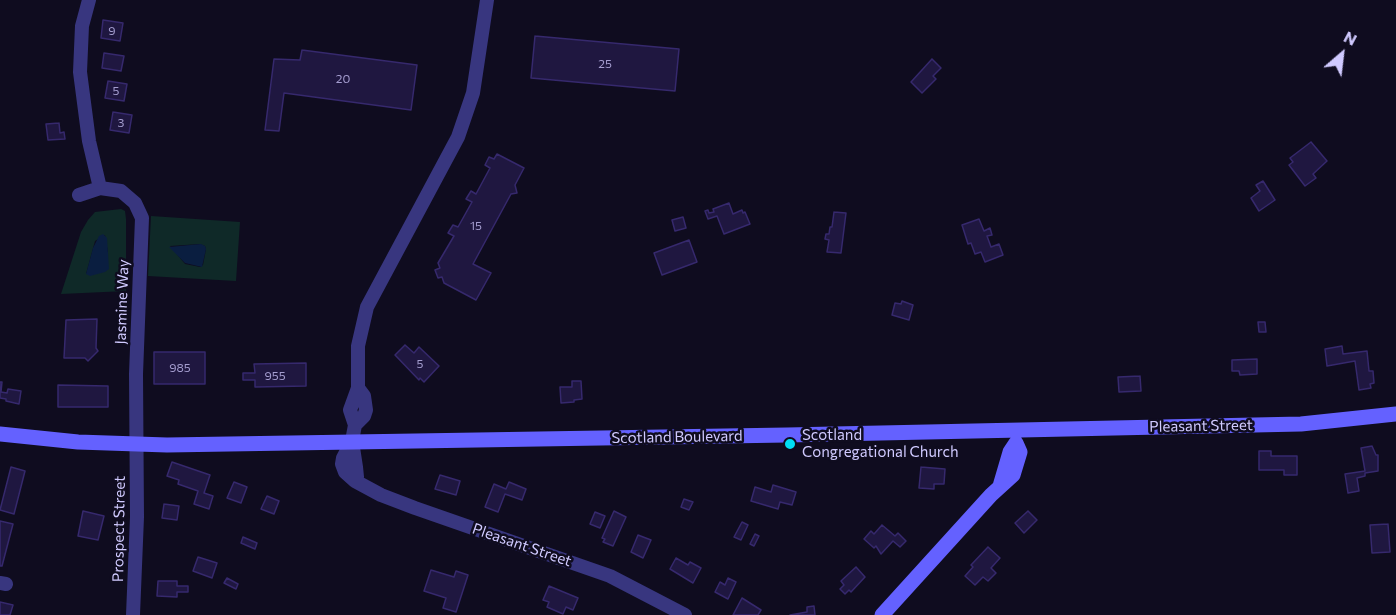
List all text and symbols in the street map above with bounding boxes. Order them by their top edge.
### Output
house number: 9 [108,24,116,38]
north arrow [1312,24,1372,84]
text: N [1341,26,1360,49]
house number: 25 [598,57,612,71]
house number: 20 [336,72,350,86]
house number: 5 [113,84,119,98]
house number: 3 [118,116,124,130]
house number: 15 [470,219,482,233]
street label: Jasmine Way [112,259,132,345]
house number: 5 [417,357,423,371]
house number: 985 [169,361,191,375]
house number: 955 [264,369,286,383]
street label: Pleasant Street [1149,416,1253,436]
place label: Scotland Congregational Church [802,426,959,461]
street label: Scotland Boulevard [611,427,743,447]
marker: Scotland Congregational Church [783,437,797,451]
street label: Prospect Street [109,476,129,582]
street label: Pleasant Street [470,520,574,570]

